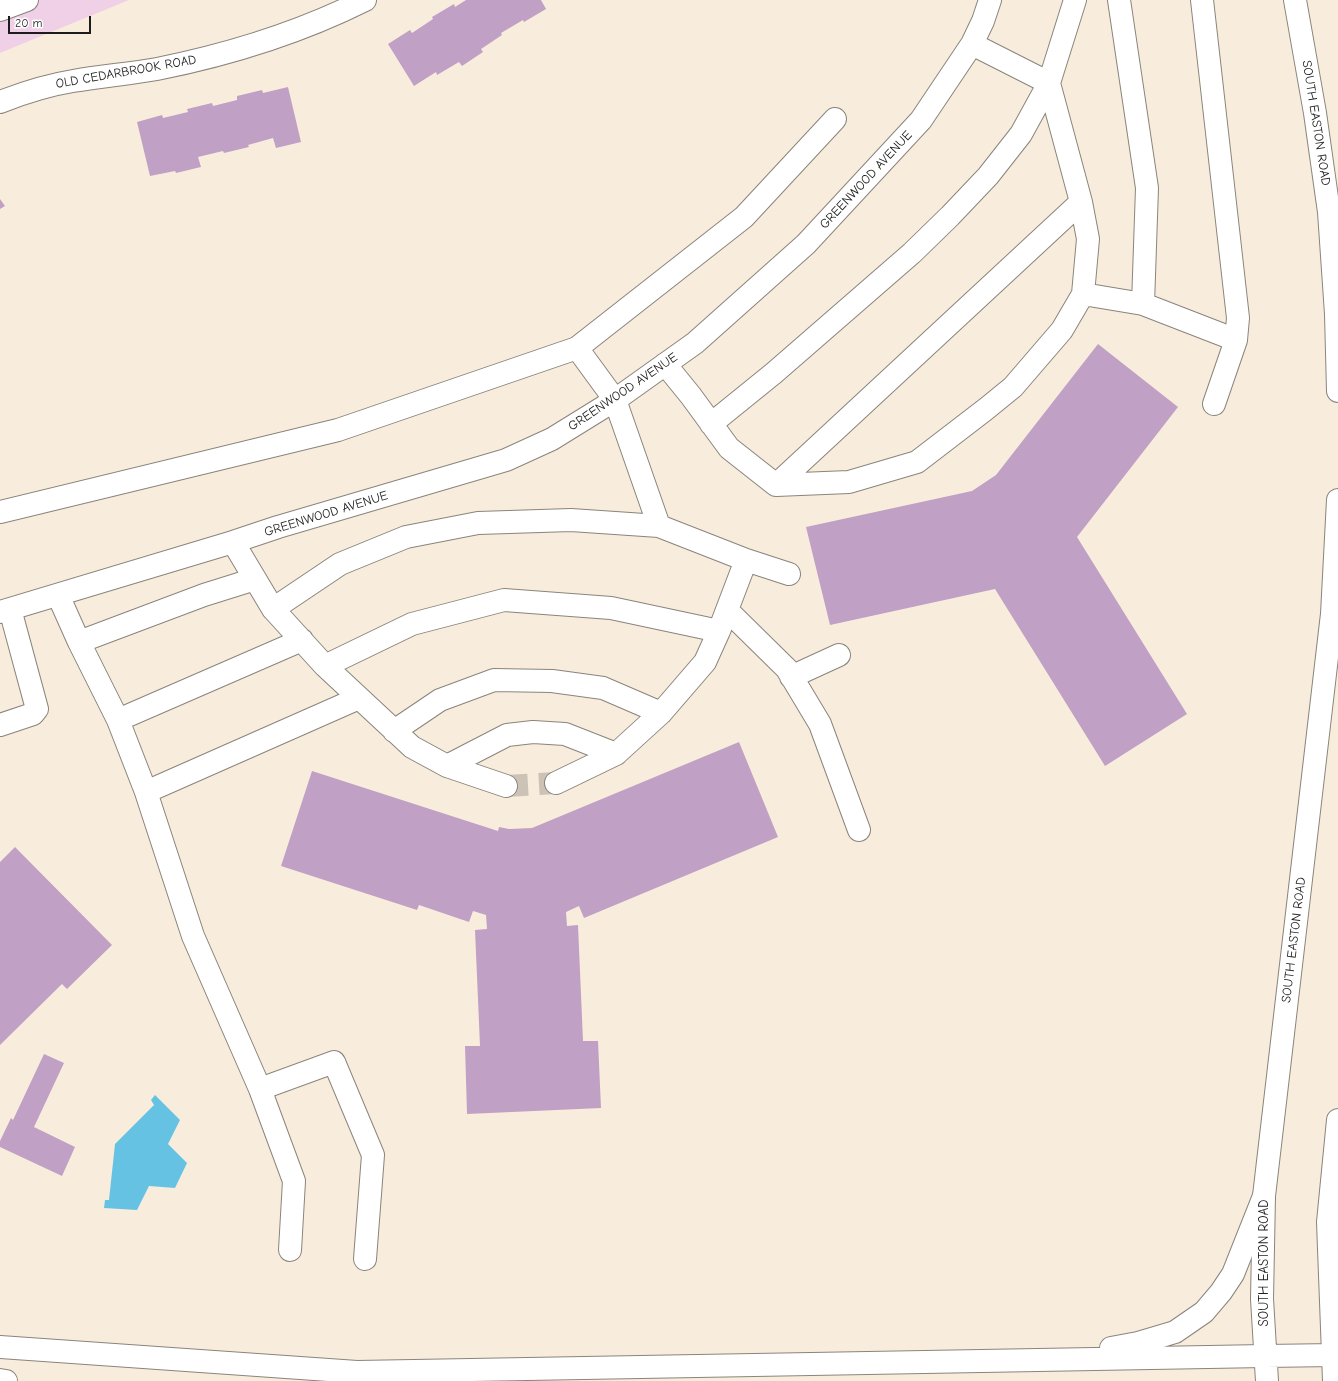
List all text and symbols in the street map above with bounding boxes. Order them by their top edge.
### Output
scale bar [10,8,93,34]
text: 20 m [15,16,43,30]
street label: OLD CEDARBROOK ROAD [54,52,198,92]
street label: SOUTH EASTON ROAD [1298,59,1334,187]
street label: GREENWOOD AVENUE [816,128,916,232]
street label: GREENWOOD AVENUE [565,350,681,434]
street label: GREENWOOD AVENUE [262,488,390,540]
street label: SOUTH EASTON ROAD [1279,876,1309,1004]
street label: SOUTH EASTON ROAD [1256,1200,1272,1326]

